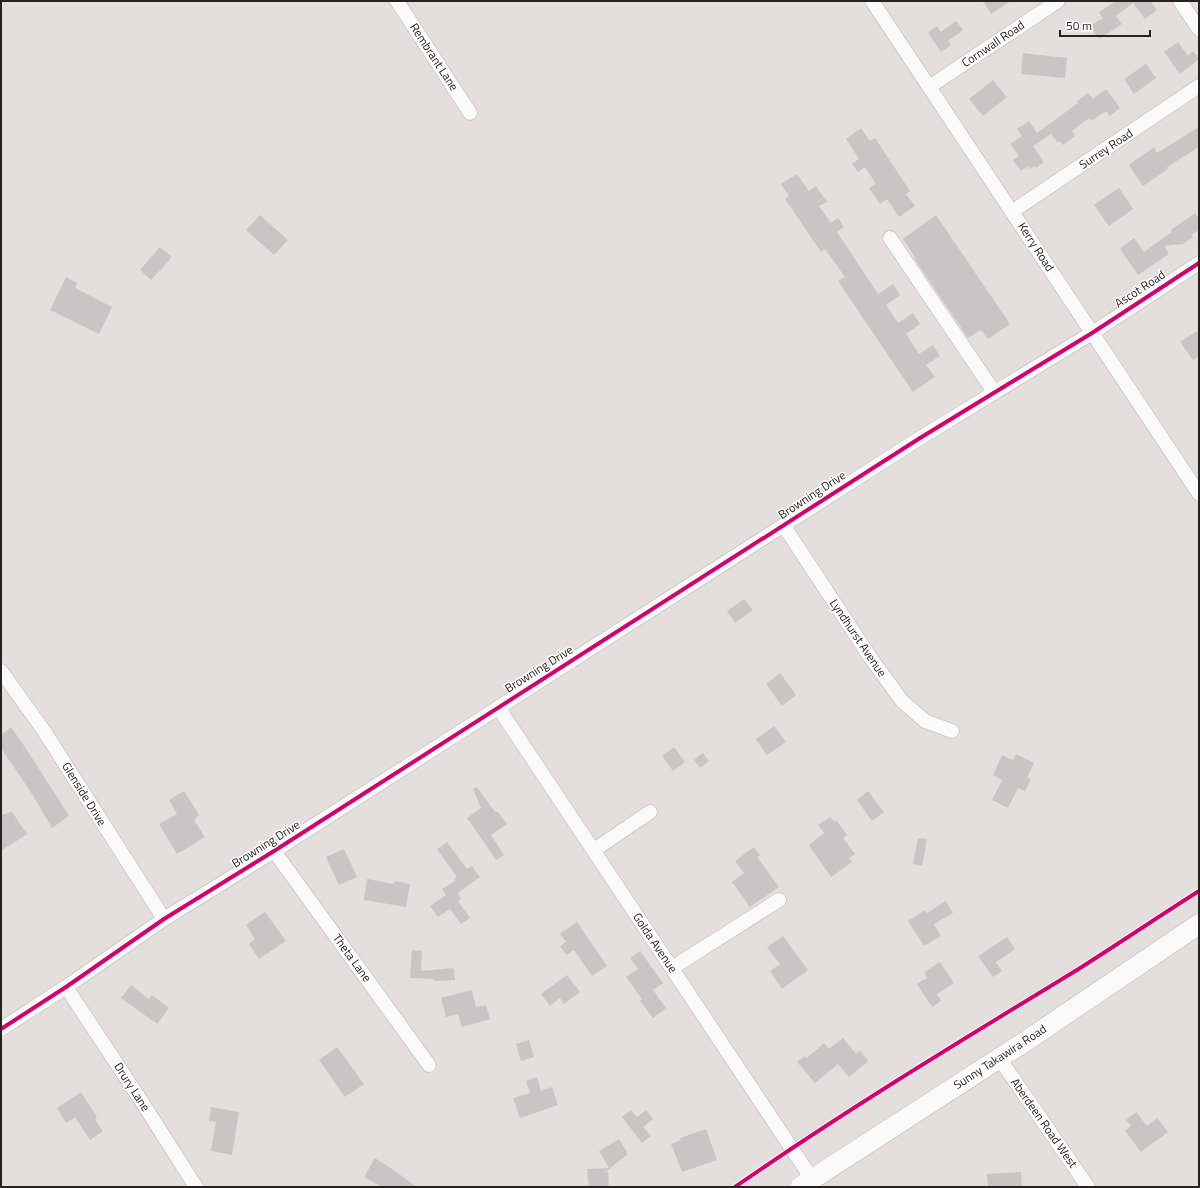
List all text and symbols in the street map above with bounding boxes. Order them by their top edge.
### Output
scale bar [1060,12,1150,38]
street label: Cornwall Road [957,15,1028,72]
text: 50 m [1066,16,1092,35]
street label: Rembrant Lane [405,19,463,94]
street label: Surrey Road [1075,124,1136,174]
street label: Kerry Road [1013,218,1059,275]
street label: Ascot Road [1111,265,1169,312]
street label: Browning Drive [774,466,849,524]
street label: Lyndhurst Avenue [825,595,892,681]
street label: Browning Drive [501,640,577,697]
street label: Glenside Drive [57,758,112,829]
street label: Browning Drive [228,815,304,872]
street label: Golda Avenue [628,909,683,977]
street label: Theta Lane [328,930,377,986]
street label: Sunny Takawira Road [949,1019,1050,1094]
street label: Drury Lane [109,1058,155,1115]
street label: Aberdeen Road West [1006,1074,1083,1172]

